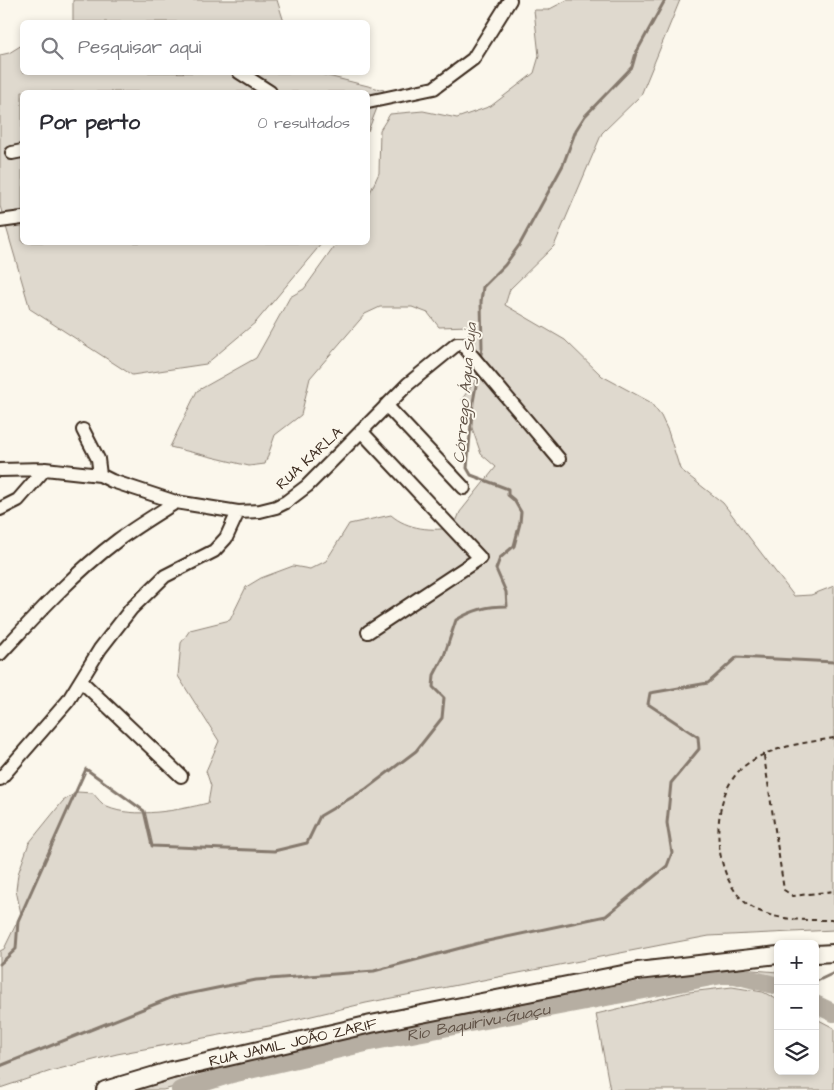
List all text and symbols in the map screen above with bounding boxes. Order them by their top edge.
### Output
search box [20,20,370,75]
icon: search [38,34,66,62]
text: Pesquisar aqui [78,34,201,61]
text: Por perto [40,108,140,137]
text: 0 resultados [258,112,350,134]
water label: Córrego Água Suja [448,321,483,464]
street label: RUA KARLA [271,422,348,495]
map controls [774,940,819,1075]
button: + [774,940,819,985]
button: − [774,985,819,1030]
water label: Rio Baquirivu-Guaçu [405,998,553,1047]
street label: RUA JAMIL JOÃO ZARIF [207,1013,379,1072]
button: layers [774,1030,819,1075]

